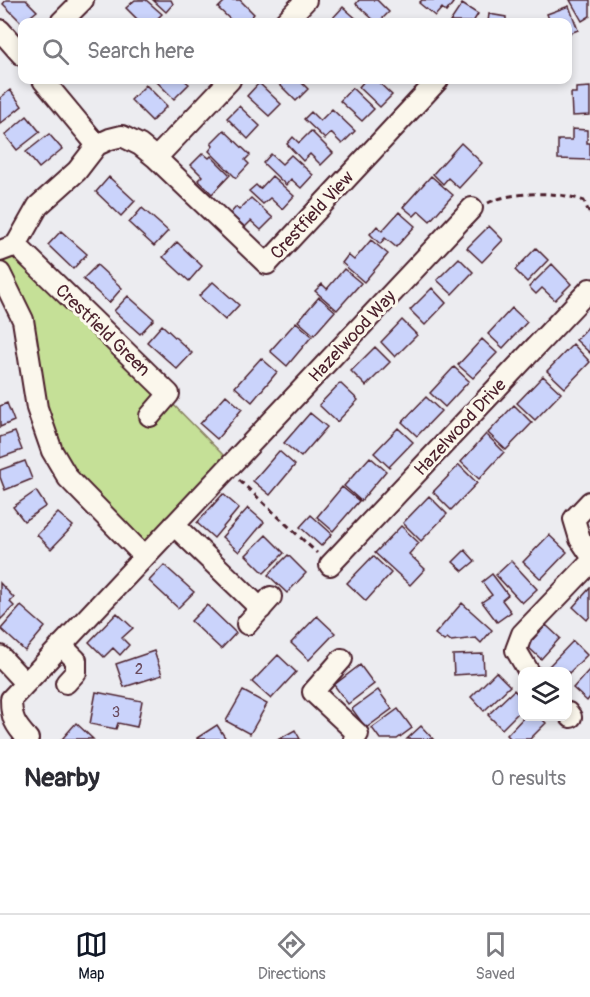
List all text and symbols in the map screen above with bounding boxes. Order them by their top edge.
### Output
search box [18,18,572,84]
icon: search [39,35,72,68]
text: Search here [87,37,194,65]
street label: Crestfield View [266,166,359,264]
street label: Crestfield Green [50,279,155,381]
street label: Hazelwood Way [304,285,401,387]
street label: Hazelwood Drive [409,374,511,481]
house number: 2 [135,660,143,679]
map controls [518,667,572,721]
button: layers [518,667,572,721]
house number: 3 [112,703,120,722]
text: Nearby [24,762,100,794]
text: 0 results [491,766,566,791]
tab: Map [75,928,108,984]
tab: Directions [258,928,326,984]
tab: Saved [475,928,515,984]

